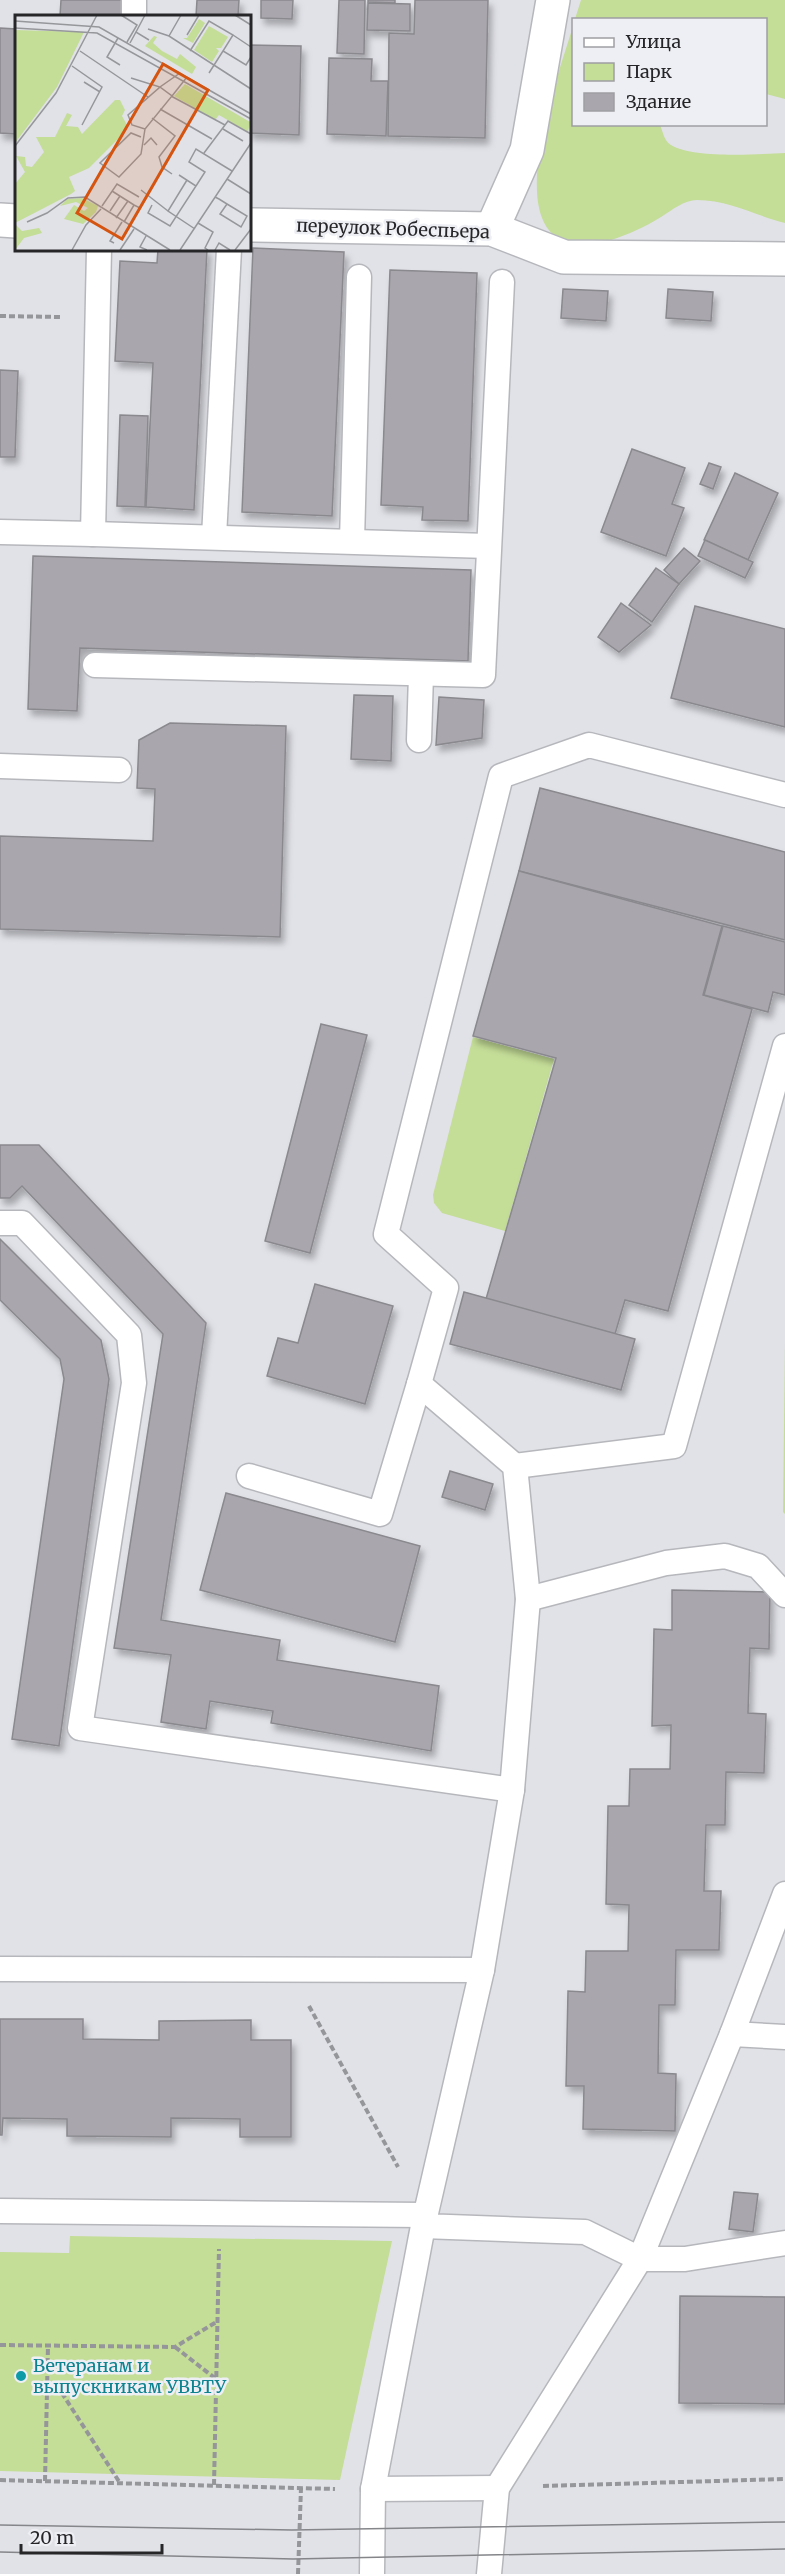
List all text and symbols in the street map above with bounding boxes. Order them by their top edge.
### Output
inset map [15,15,250,250]
legend [572,18,767,126]
text: Улица [625,30,681,53]
text: Парк [626,60,672,83]
text: Здание [626,90,691,113]
street label: переулок Робеспьера [296,214,491,243]
place label: Ветеранам и выпускникам УВВТУ [33,2354,227,2398]
marker: Ветеранам и выпускникам УВВТУ [14,2369,28,2383]
scale bar [21,2517,162,2555]
text: 20 m [30,2526,74,2549]

